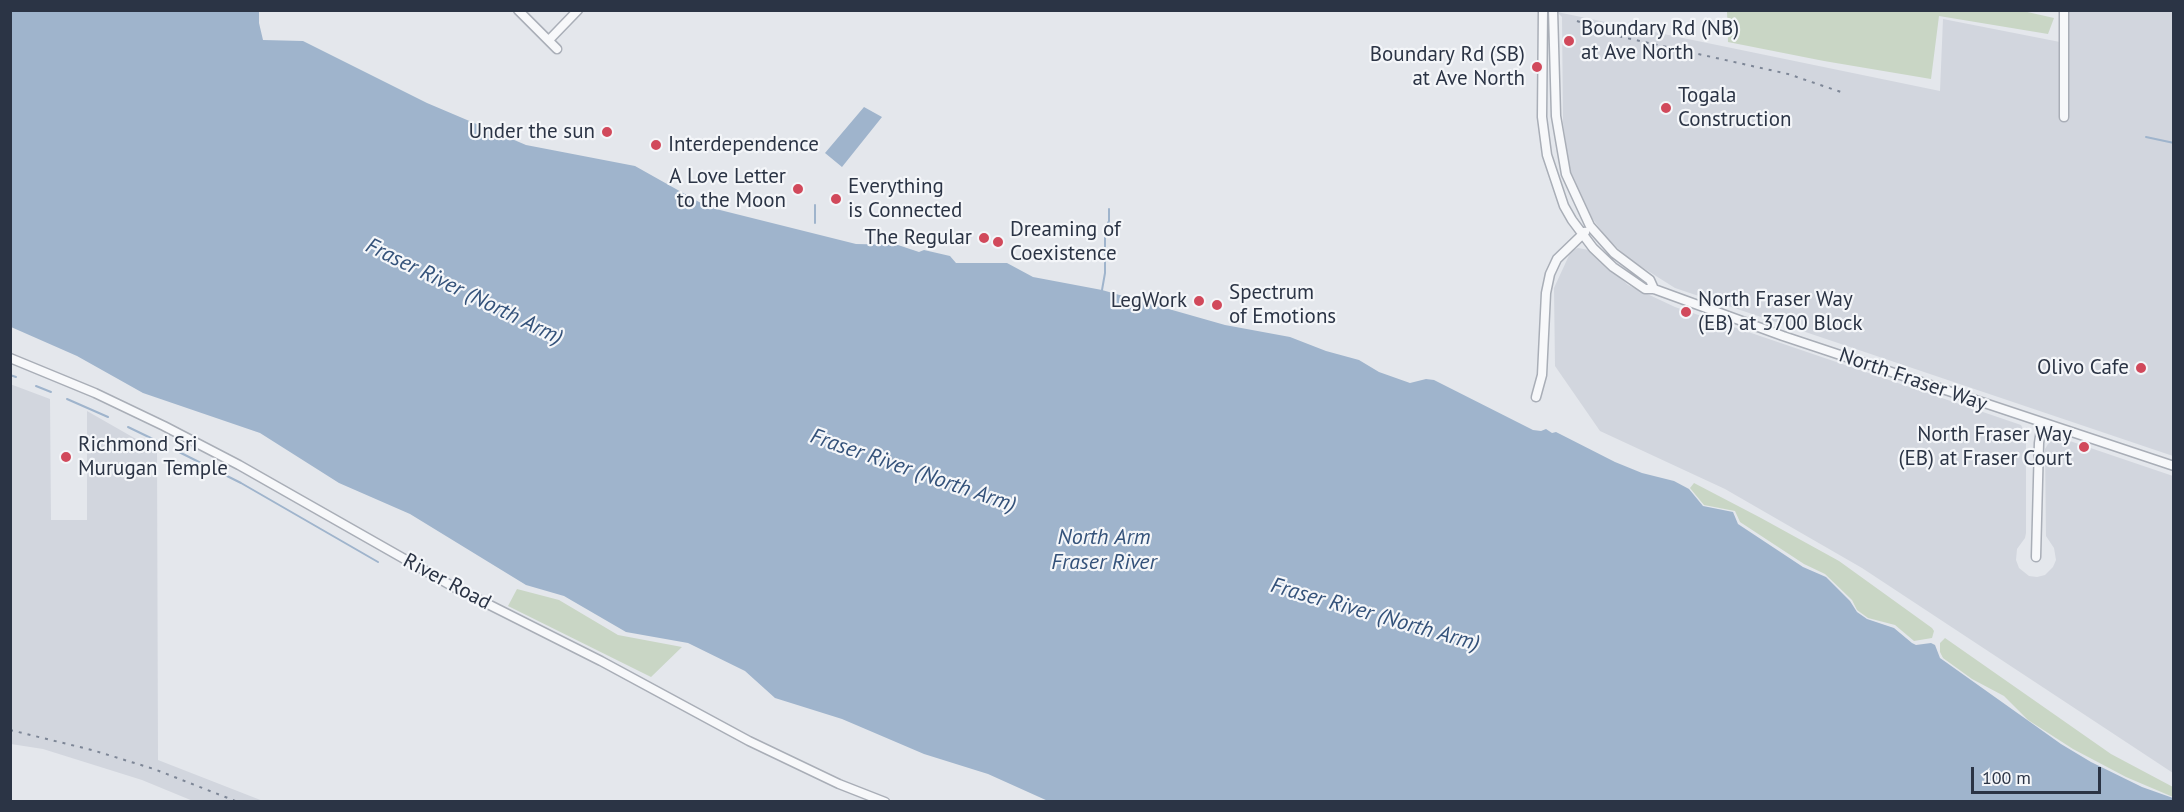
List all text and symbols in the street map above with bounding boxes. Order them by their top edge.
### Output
place label: Boundary Rd (NB) at Ave North [1581,16,1739,66]
marker: Boundary Rd (NB) at Ave North [1562,34,1576,48]
place label: Boundary Rd (SB) at Ave North [1370,42,1525,92]
marker: Boundary Rd (SB) at Ave North [1530,60,1544,74]
place label: Togala Construction [1678,83,1791,133]
marker: Togala Construction [1659,101,1673,115]
place label: Under the sun [469,119,595,145]
marker: Under the sun [600,125,614,139]
place label: Interdependence [668,132,819,158]
marker: Interdependence [649,138,663,152]
place label: A Love Letter to the Moon [669,164,786,214]
place label: Everything is Connected [848,174,962,224]
marker: A Love Letter to the Moon [791,182,805,196]
marker: Everything is Connected [829,192,843,206]
place label: Dreaming of Coexistence [1010,217,1121,267]
place label: The Regular [864,225,972,251]
marker: The Regular [977,231,991,245]
water label: Fraser River (North Arm) [361,233,567,351]
marker: Dreaming of Coexistence [991,235,1005,249]
place label: Spectrum of Emotions [1229,280,1336,330]
place label: North Fraser Way (EB) at 3700 Block [1698,287,1863,337]
place label: LegWork [1111,288,1187,314]
marker: LegWork [1192,294,1206,308]
marker: Spectrum of Emotions [1210,298,1224,312]
marker: North Fraser Way (EB) at 3700 Block [1679,305,1693,319]
street label: North Fraser Way [1836,343,1990,417]
place label: Olivo Cafe [2037,355,2129,381]
marker: Olivo Cafe [2134,361,2148,375]
place label: North Fraser Way (EB) at Fraser Court [1899,422,2072,472]
water label: Fraser River (North Arm) [807,423,1019,519]
place label: Richmond Sri Murugan Temple [78,432,228,482]
marker: North Fraser Way (EB) at Fraser Court [2077,440,2091,454]
marker: Richmond Sri Murugan Temple [59,450,73,464]
water label: North Arm Fraser River [1051,525,1157,576]
street label: River Road [399,548,495,616]
water label: Fraser River (North Arm) [1268,573,1482,657]
scale bar [1974,755,2104,793]
text: 100 m [1982,766,2031,789]

